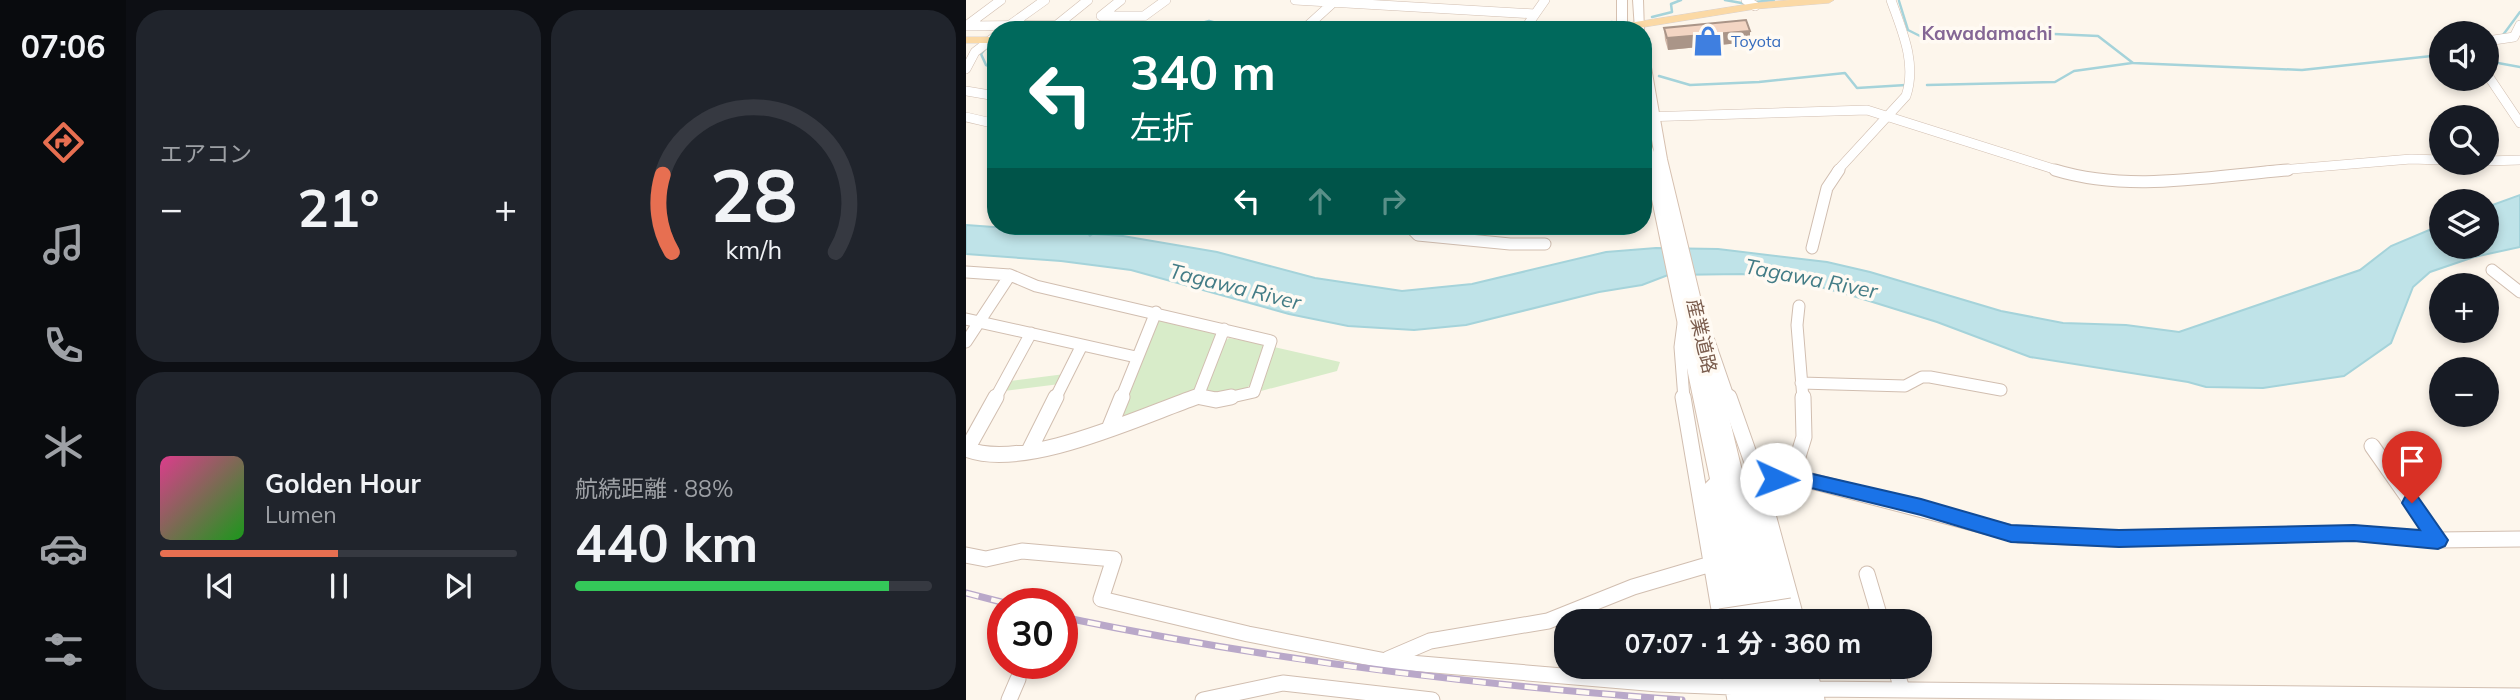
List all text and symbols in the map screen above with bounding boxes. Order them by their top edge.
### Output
district label: Kawadamachi [1921,21,2053,45]
map controls [2429,21,2499,427]
button: sound [2429,21,2499,91]
shop icon: Toyota [1691,24,1725,58]
text: 07:06 [21,26,105,66]
place label: Toyota [1731,31,1781,51]
text: 340 m [1130,41,1276,102]
icon: left [1015,49,1106,140]
button: search [2429,105,2499,175]
text: 左折 [1130,107,1194,147]
icon: directions [39,118,88,167]
text: エアコン [160,139,252,168]
text: 28 [710,149,797,240]
text: 21° [297,175,380,240]
icon: left [1228,182,1266,220]
icon: ahead [1301,182,1339,220]
icon: right [1374,182,1412,220]
text: − [160,184,183,232]
text: + [494,184,517,232]
button: layers [2429,189,2499,259]
icon: music [39,220,88,269]
text: km/h [725,234,782,265]
water label: Tagawa River [1743,252,1881,304]
water label: Tagawa River [1167,257,1305,315]
button: + [2429,273,2499,343]
street label: 産業道路 [1682,296,1722,376]
icon: phone [39,321,88,370]
button: − [2429,357,2499,427]
icon: climate [39,422,88,471]
pin [2382,431,2442,503]
position arrow [1739,442,1813,516]
icon: arrive [2393,442,2431,480]
text: Golden Hour [265,467,421,500]
text: 航続距離 · 88% [575,474,733,503]
text: Lumen [265,500,337,529]
text: 440 km [575,510,758,575]
icon: car [39,524,88,573]
icon: previous [201,567,239,605]
icon: pause [320,567,358,605]
icon: next [439,567,477,605]
speed limit sign: 30 [987,588,1078,679]
icon: filters [39,625,88,674]
text: 07:07 · 1 分 · 360 m [1625,627,1861,660]

